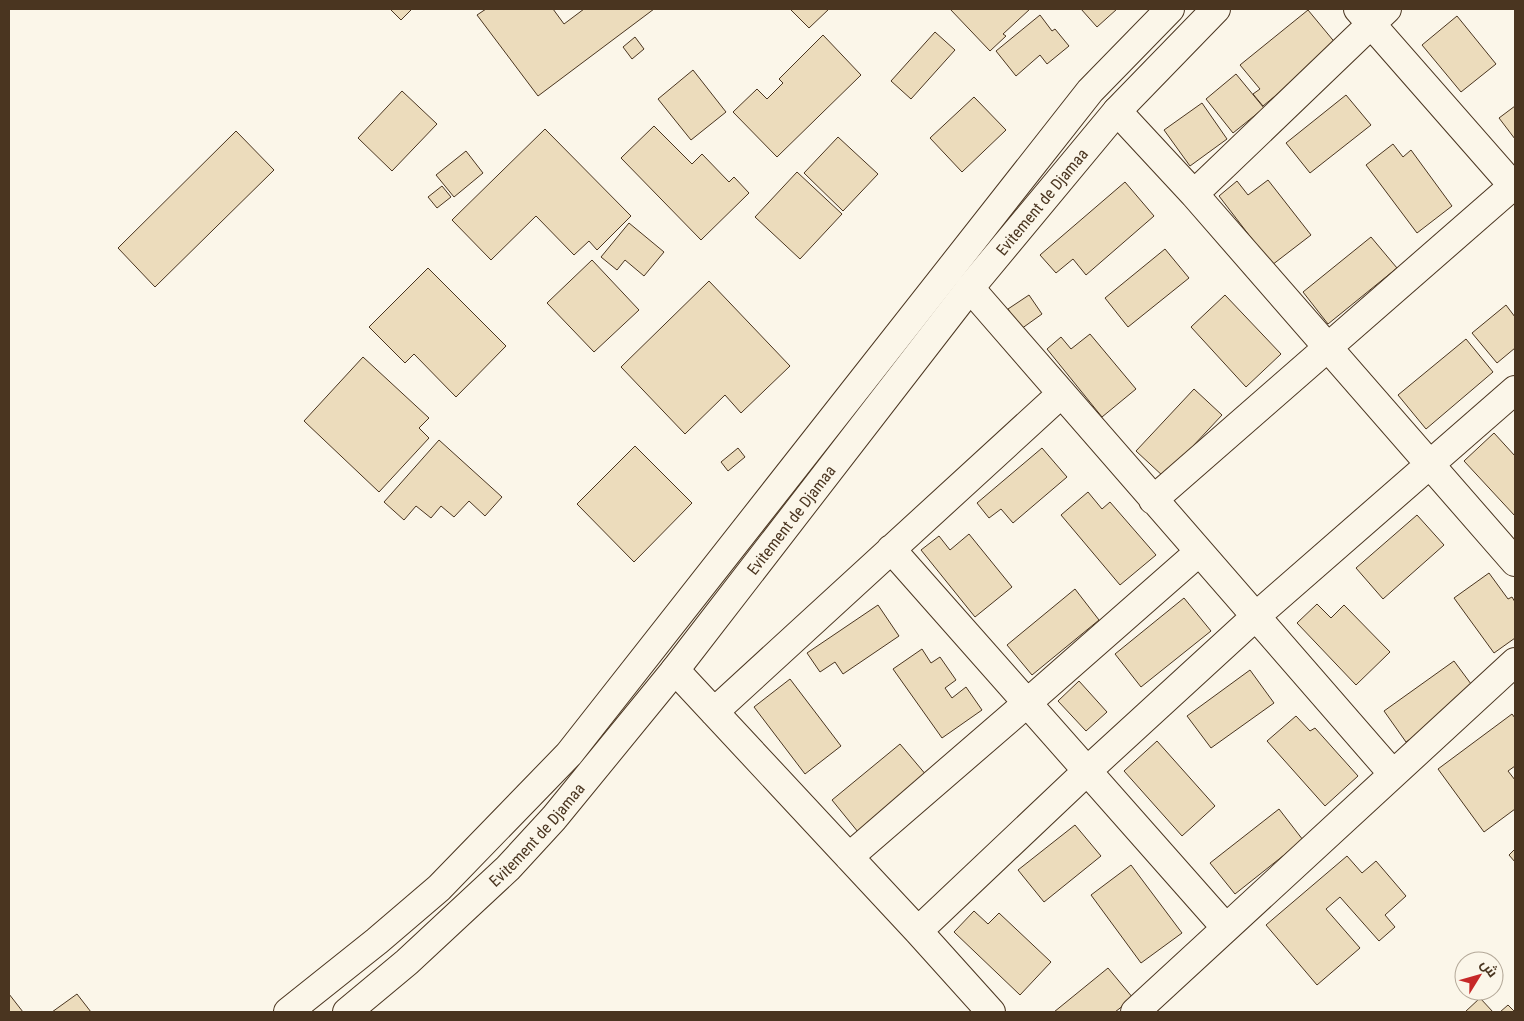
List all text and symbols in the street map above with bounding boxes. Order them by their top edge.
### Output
street label: Evitement de Djamaa [992,145,1092,259]
street label: Evitement de Djamaa [743,462,840,579]
street label: Evitement de Djamaa [485,779,589,891]
north arrow [1454,951,1504,1001]
text: ش [1477,956,1501,981]

